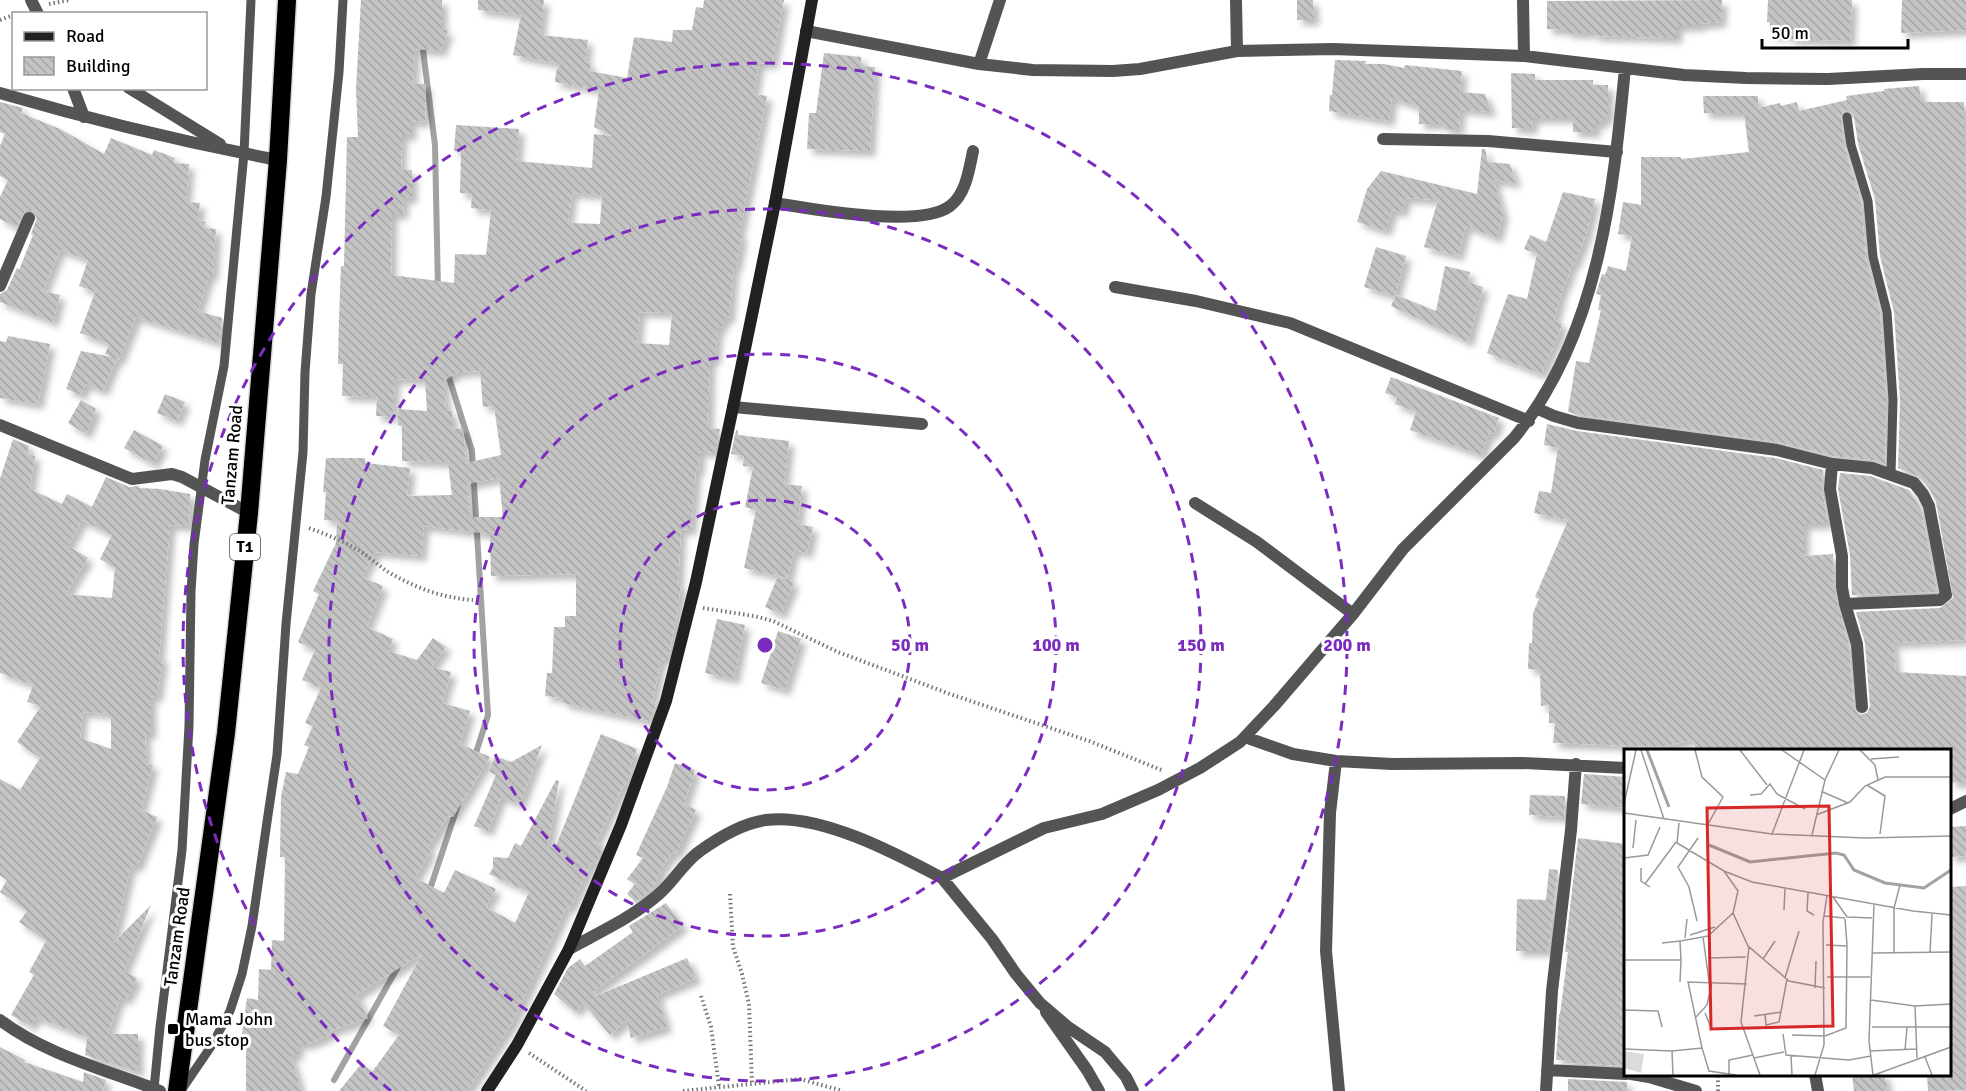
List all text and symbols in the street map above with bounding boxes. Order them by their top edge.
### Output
legend [12,12,207,90]
scale bar [1762,12,1908,50]
text: 50 m [1771,22,1809,44]
text: Road [66,25,105,47]
text: Building [66,55,130,77]
street label: Tanzam Road [217,404,247,506]
road number: T1 [230,534,260,560]
text: 50 m [891,634,929,656]
text: 100 m [1032,634,1080,656]
text: 150 m [1177,634,1225,656]
text: 200 m [1323,634,1371,656]
centre of rings [755,635,775,655]
inset map [1624,749,1951,1076]
street label: Tanzam Road [159,886,195,988]
place label: Mama John bus stop [185,1008,273,1051]
marker: Mama John bus stop [166,1022,180,1036]

